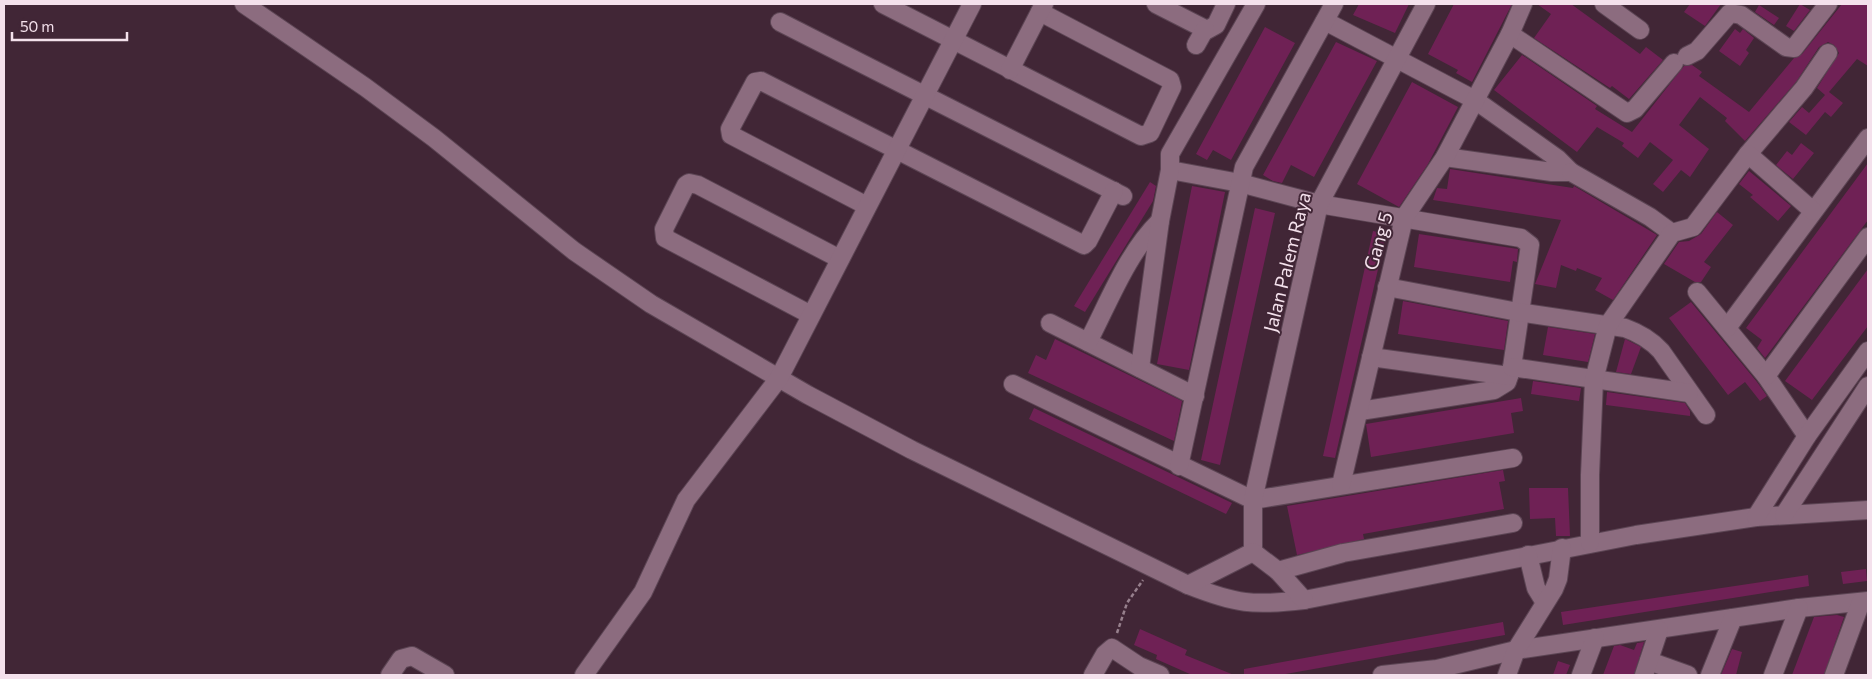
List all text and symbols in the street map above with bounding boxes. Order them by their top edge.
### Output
scale bar [12,10,128,42]
text: 50 m [20,17,54,35]
street label: Jalan Palem Raya [1258,189,1315,334]
street label: Gang 5 [1358,209,1397,273]

